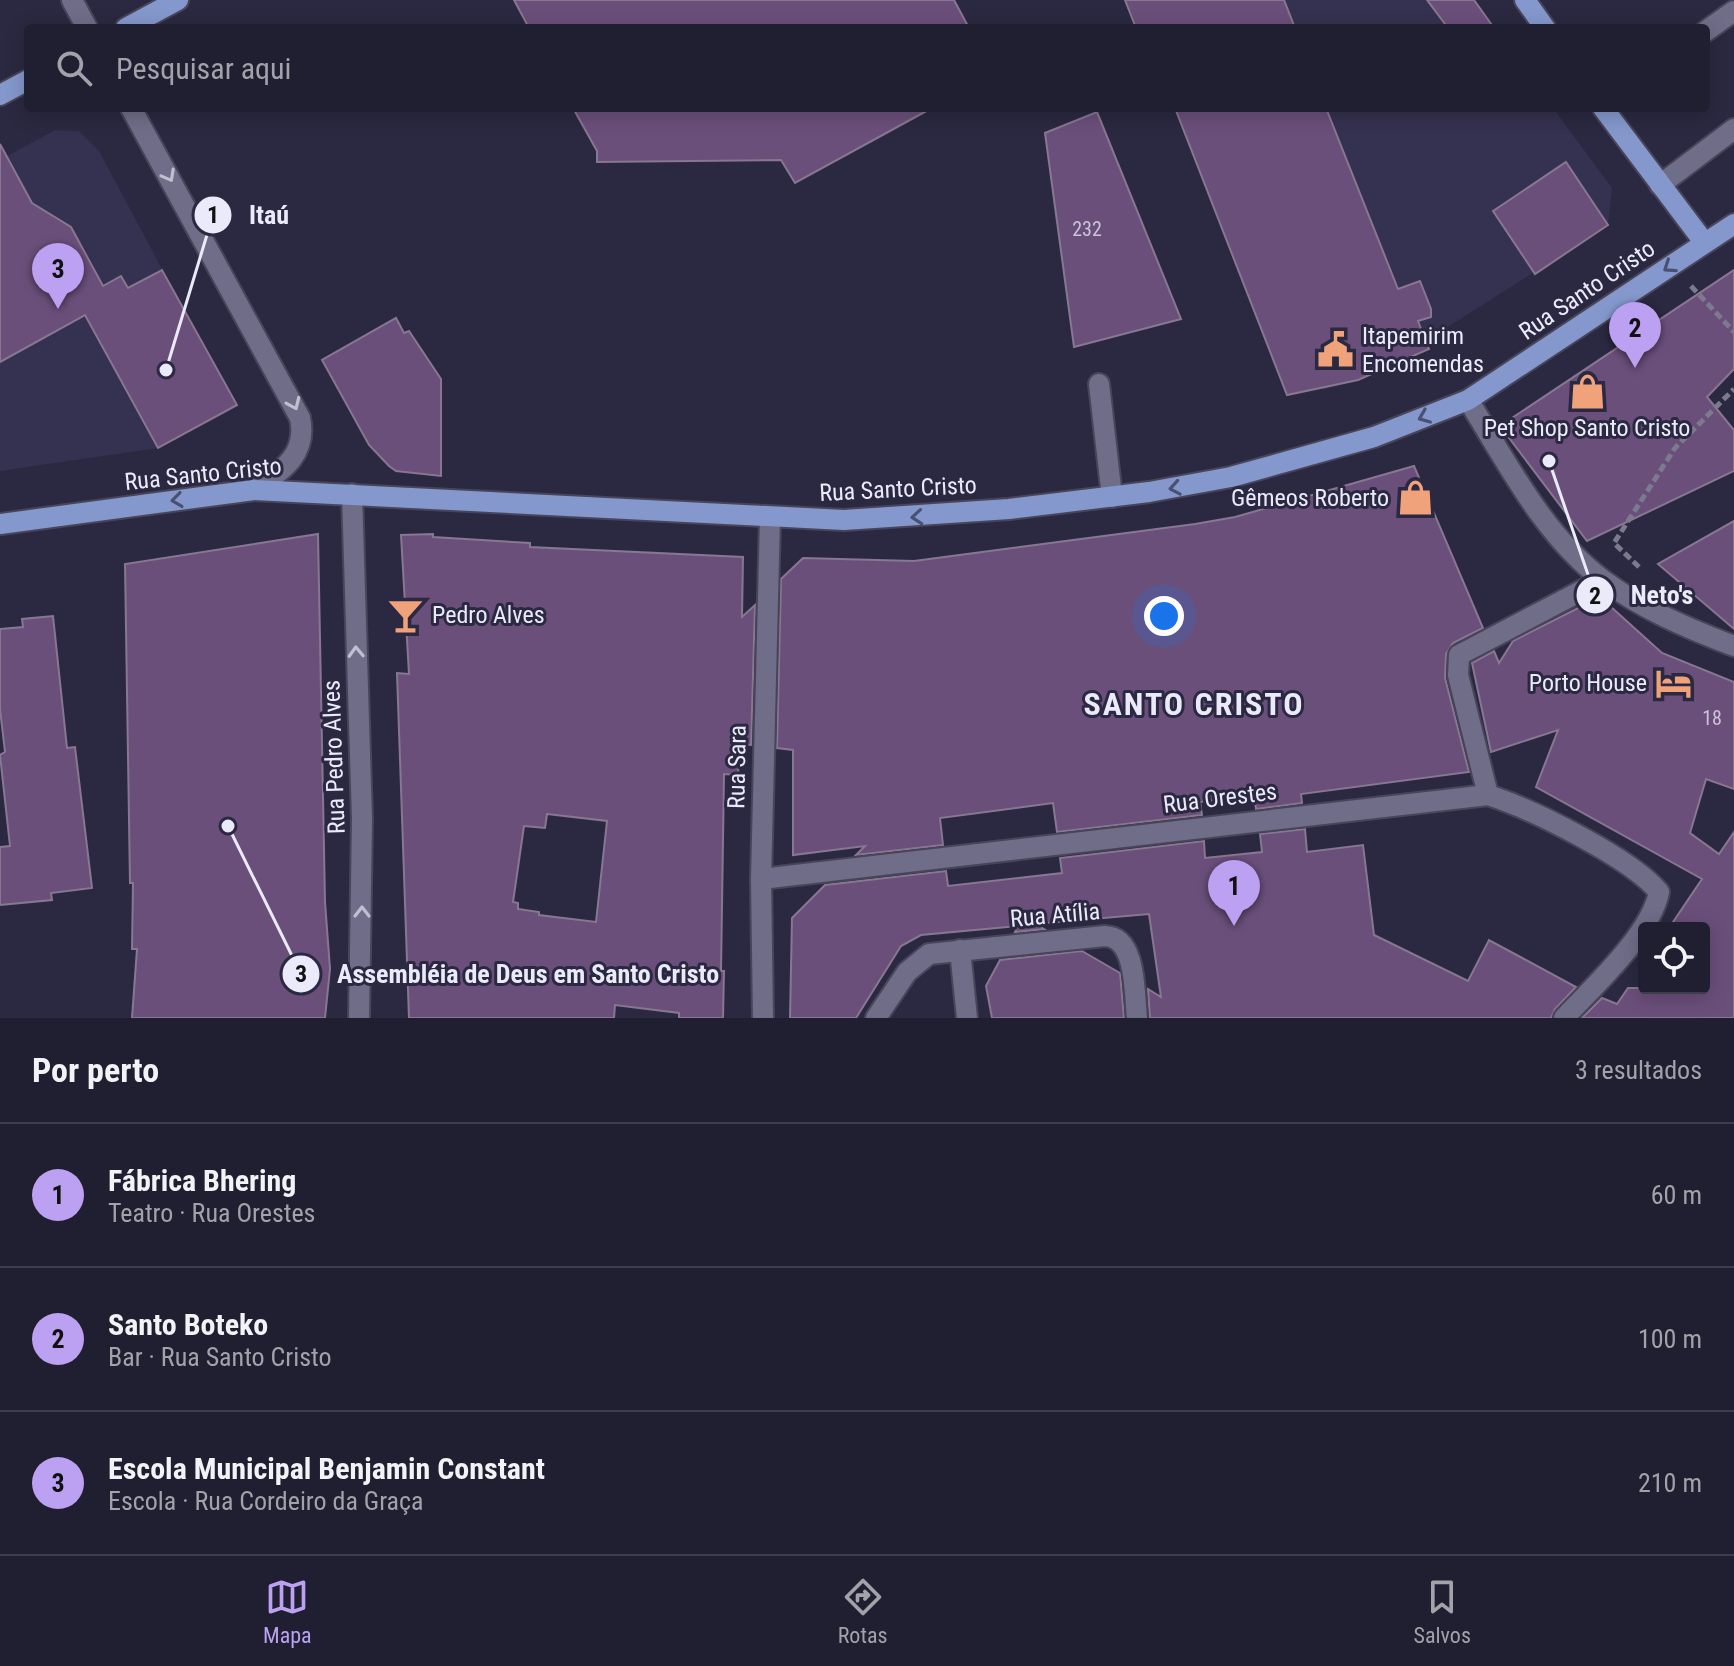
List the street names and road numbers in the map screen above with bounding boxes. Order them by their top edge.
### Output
street label: Rua Santo Cristo [1514,234,1660,346]
street label: Rua Santo Cristo [123,452,283,496]
street label: Rua Santo Cristo [819,471,977,507]
street label: Rua Pedro Alves [317,680,351,834]
street label: Rua Sara [722,725,752,809]
street label: Rua Orestes [1162,777,1278,819]
street label: Rua Atília [1009,897,1101,933]

